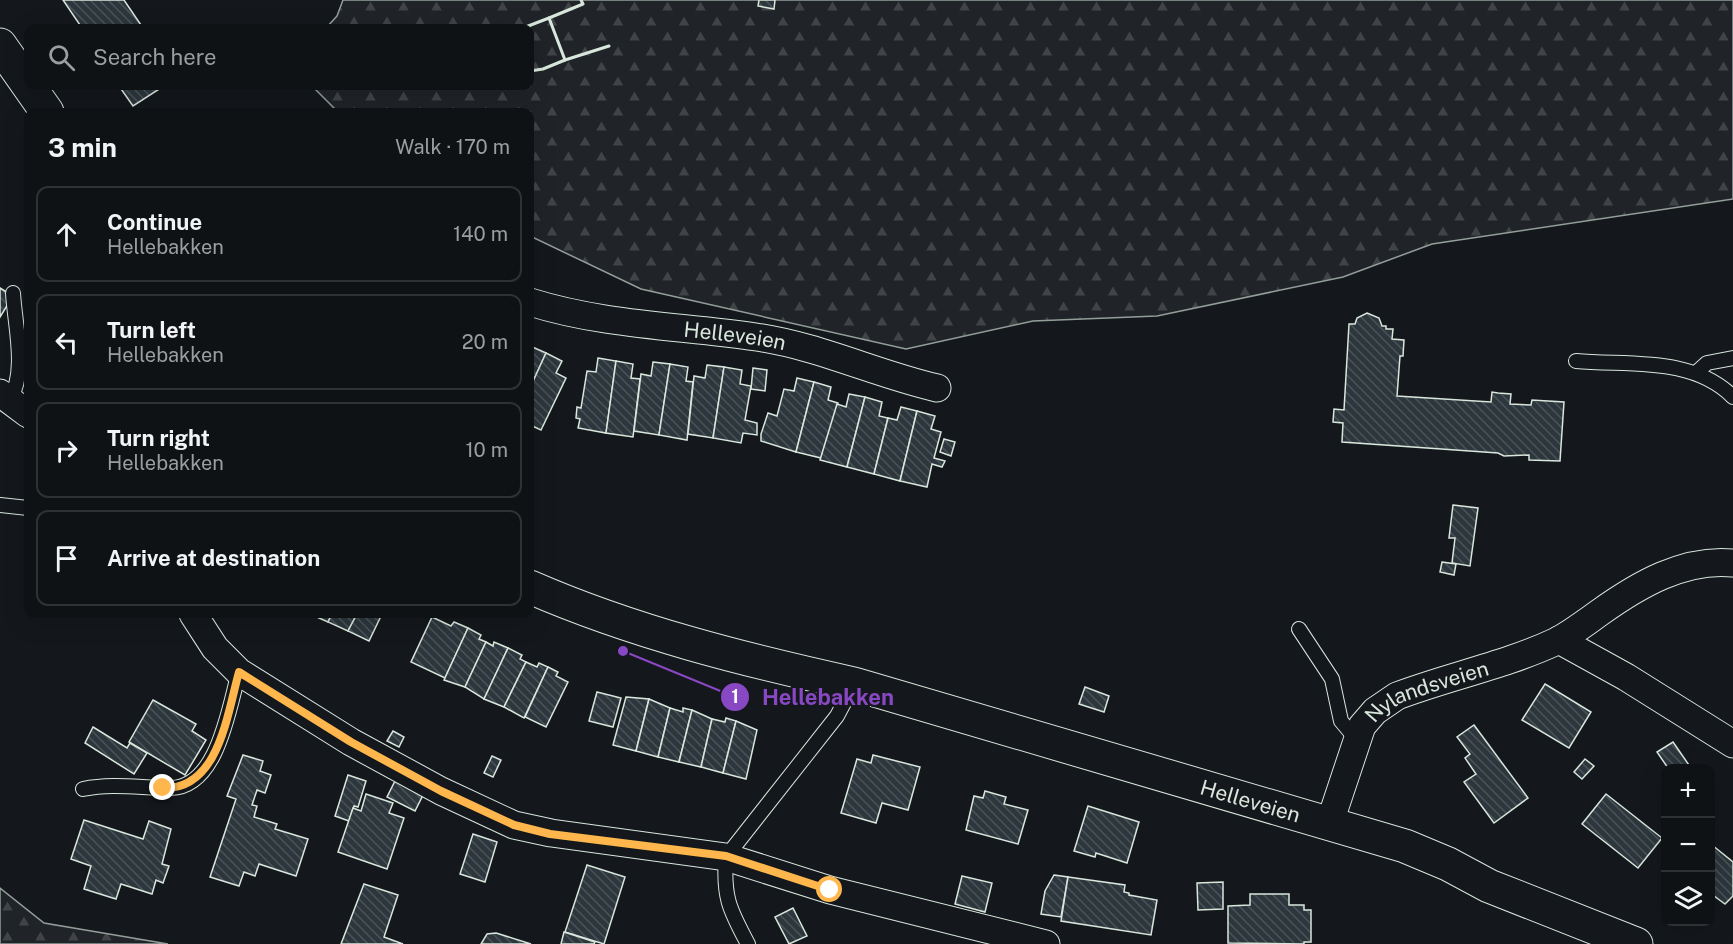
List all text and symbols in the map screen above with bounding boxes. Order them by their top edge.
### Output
search box [24,24,534,90]
icon: search [45,41,78,74]
text: Search here [93,44,217,70]
text: 3 min [48,132,117,163]
text: Walk · 170 m [395,135,510,159]
text: Continue [107,209,202,235]
icon: ahead [50,218,83,251]
text: 140 m [453,222,508,246]
text: Hellebakken [107,235,224,259]
street label: Helleveien [683,316,789,355]
text: Turn left [107,317,196,343]
icon: left [50,326,83,359]
text: 20 m [462,330,508,354]
text: Hellebakken [107,343,224,367]
text: Turn right [107,425,210,451]
icon: right [50,434,83,467]
text: 10 m [465,438,508,462]
text: Hellebakken [107,451,224,475]
icon: arrive [50,542,83,575]
text: Arrive at destination [107,545,320,571]
street label: Nylandsveien [1359,655,1491,727]
callout: Hellebakken [720,677,906,717]
text: Hellebakken [762,684,894,710]
text: 1 [731,686,739,707]
map controls [1661,764,1715,926]
button: + [1661,764,1715,818]
route end [149,774,175,800]
street label: Helleveien [1198,774,1303,827]
button: − [1661,818,1715,872]
button: layers [1661,872,1715,926]
route start [816,876,842,902]

